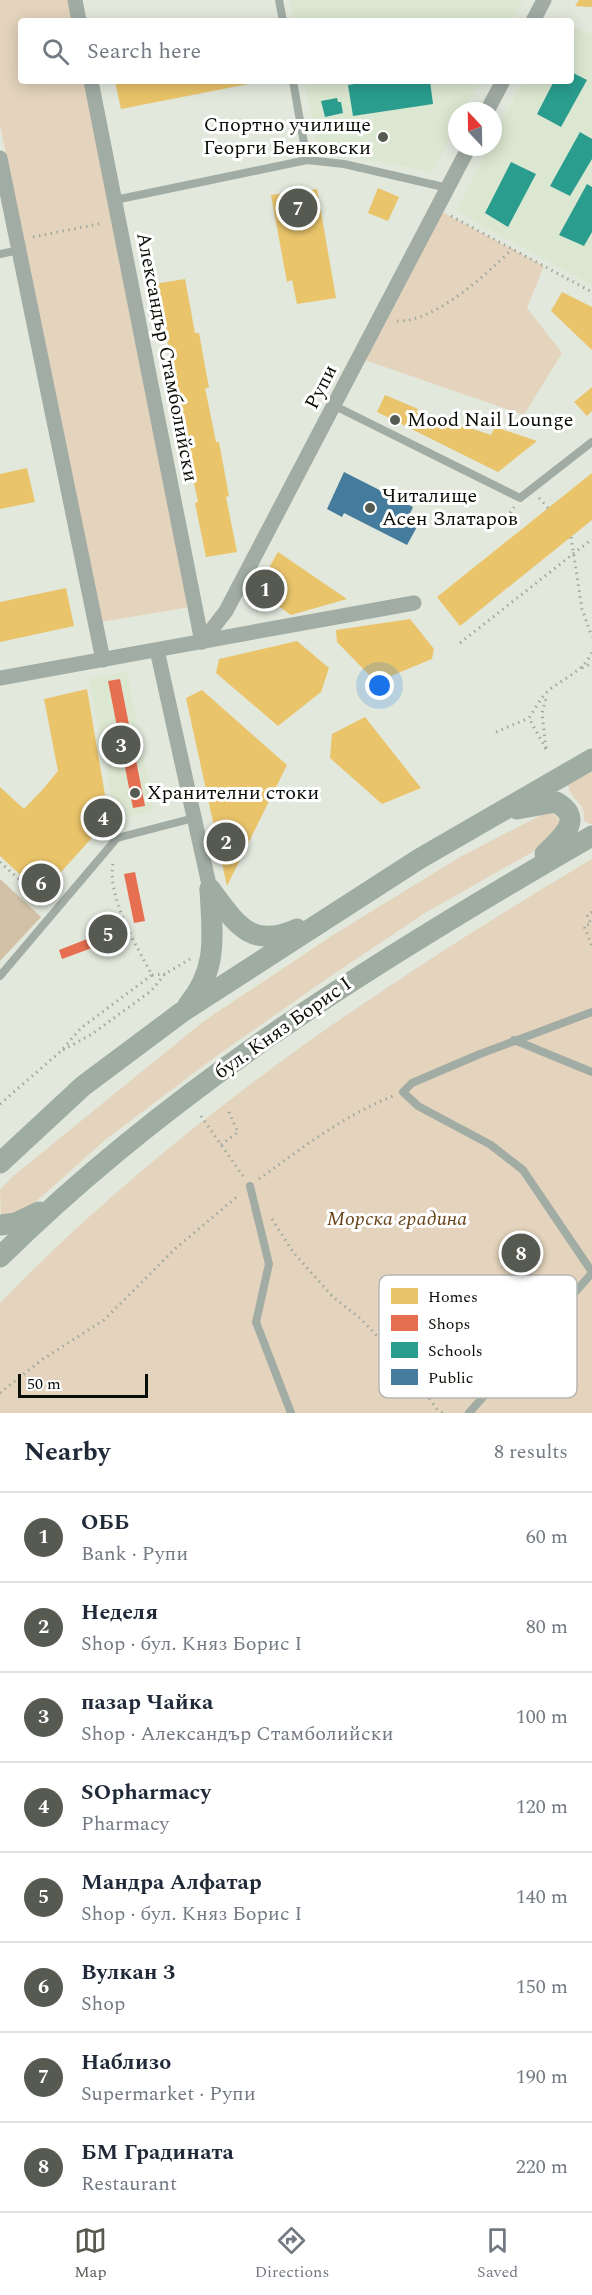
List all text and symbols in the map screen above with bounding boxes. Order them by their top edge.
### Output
search box [18,18,574,84]
icon: search [39,35,72,68]
text: Search here [87,35,201,68]
north arrow [448,102,502,156]
place label: Спортно училище Георги Бенковски [203,110,371,163]
marker: Спортно училище Георги Бенковски [376,130,390,144]
pin: 7 [278,186,318,230]
street label: Александър Стамболийски [128,230,206,484]
street label: Рупи [297,359,345,415]
place label: Mood Nail Lounge [407,405,573,435]
marker: Mood Nail Lounge [388,413,402,427]
place label: Читалище Асен Златаров [382,481,518,534]
marker: Читалище Асен Златаров [363,501,377,515]
pin: 1 [246,566,284,612]
your location [365,671,394,700]
pin: 3 [102,722,140,768]
place label: Хранителни стоки [147,778,319,808]
marker: Хранителни стоки [128,786,142,800]
pin: 4 [84,796,122,840]
pin: 2 [206,820,246,864]
pin: 6 [22,860,60,906]
pin: 5 [88,912,128,956]
street label: бул. Княз Борис I [208,969,358,1087]
park label: Морска градина [327,1204,467,1234]
pin: 8 [502,1230,540,1276]
legend [379,1275,577,1398]
text: Homes [428,1285,478,1309]
text: Shops [428,1312,470,1336]
text: Schools [428,1339,483,1363]
text: Public [428,1366,474,1390]
scale bar [18,1371,148,1398]
text: 50 m [27,1372,61,1396]
text: Nearby [24,1432,110,1472]
text: 8 results [494,1437,568,1467]
text: ОББ [81,1506,129,1539]
text: 1 [38,1522,49,1552]
text: 60 m [526,1522,568,1552]
text: Bank · Рупи [81,1539,188,1569]
text: Неделя [81,1596,158,1629]
text: 2 [38,1612,49,1642]
text: 80 m [526,1612,568,1642]
text: Shop · бул. Княз Борис I [81,1629,302,1659]
text: пазар Чайка [81,1686,213,1719]
text: 3 [38,1702,49,1732]
text: 100 m [516,1702,568,1732]
text: Shop · Александър Стамболийски [81,1719,394,1749]
text: SOpharmacy [81,1776,211,1809]
text: 4 [38,1792,49,1822]
text: 120 m [516,1792,568,1822]
text: Pharmacy [81,1809,169,1839]
text: Мандра Алфатар [81,1866,262,1899]
text: 5 [38,1882,49,1912]
text: 140 m [516,1882,568,1912]
text: Shop · бул. Княз Борис I [81,1899,302,1929]
text: Вулкан 3 [81,1956,175,1989]
text: 6 [38,1972,49,2002]
text: 150 m [516,1972,568,2002]
text: Shop [81,1989,125,2019]
text: Наблизо [81,2046,171,2079]
text: 7 [38,2062,49,2092]
text: 190 m [516,2062,568,2092]
text: Supermarket · Рупи [81,2079,256,2109]
text: БМ Градината [81,2136,234,2169]
text: 8 [38,2152,49,2182]
text: 220 m [516,2152,568,2182]
text: Restaurant [81,2169,177,2199]
tab: Map [74,2224,107,2284]
tab: Directions [255,2224,329,2284]
tab: Saved [477,2224,518,2284]

